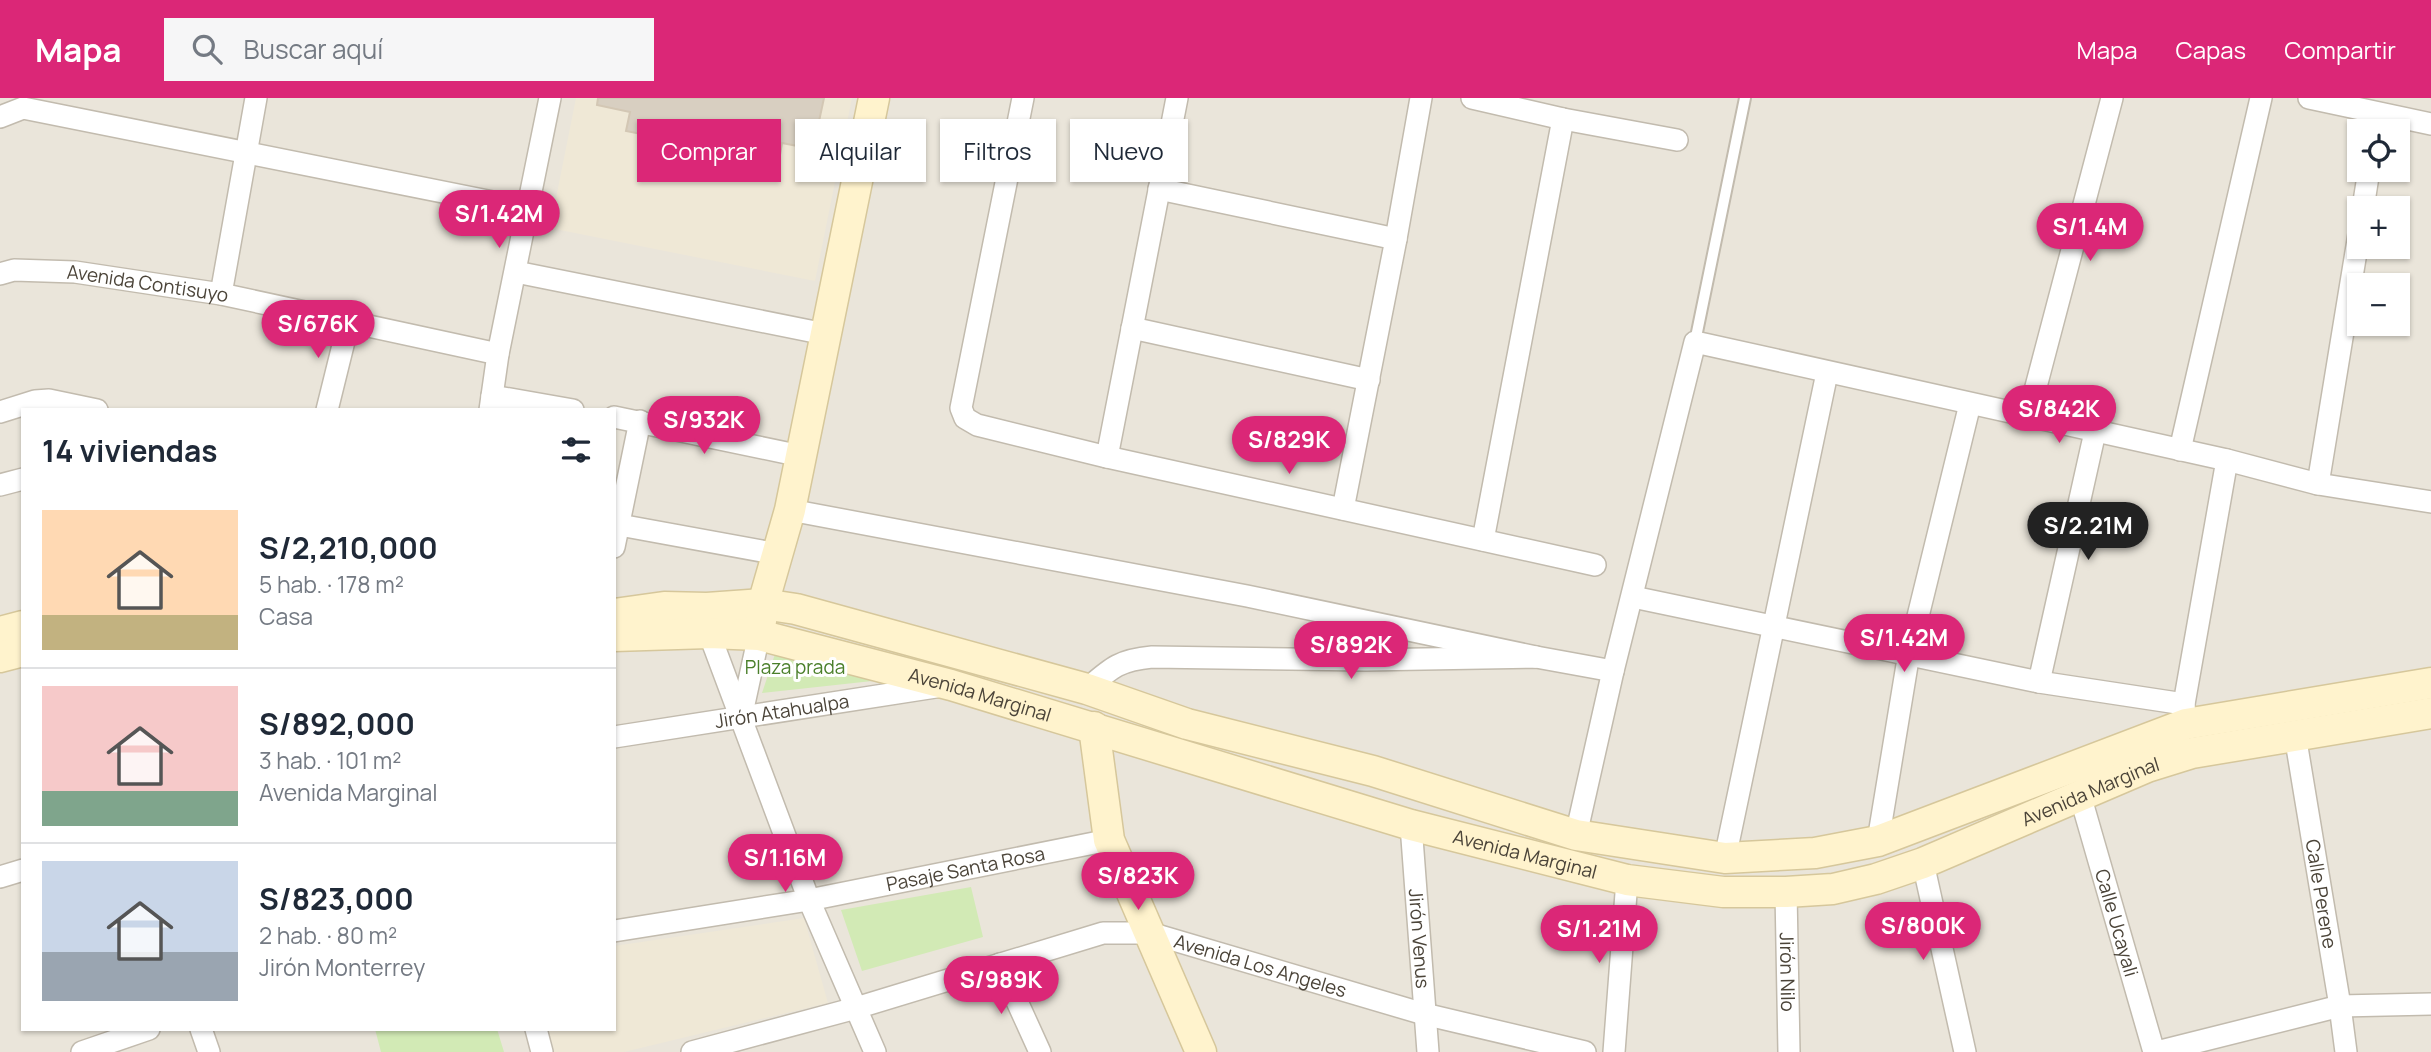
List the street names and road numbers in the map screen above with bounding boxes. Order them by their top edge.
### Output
street label: Avenida Contisuyo [66,259,231,308]
street label: Avenida Marginal [906,661,1055,728]
street label: Jirón Atahualpa [713,688,851,734]
street label: Avenida Marginal [2017,751,2163,832]
street label: Avenida Marginal [1450,823,1600,885]
street label: Calle Perene [2300,837,2343,950]
street label: Pasaje Santa Rosa [884,840,1047,897]
street label: Calle Ucayali [2089,866,2145,980]
street label: Jirón Venus [1403,888,1436,990]
street label: Avenida Los Angeles [1171,928,1350,1003]
street label: Jirón Nilo [1774,932,1801,1012]

